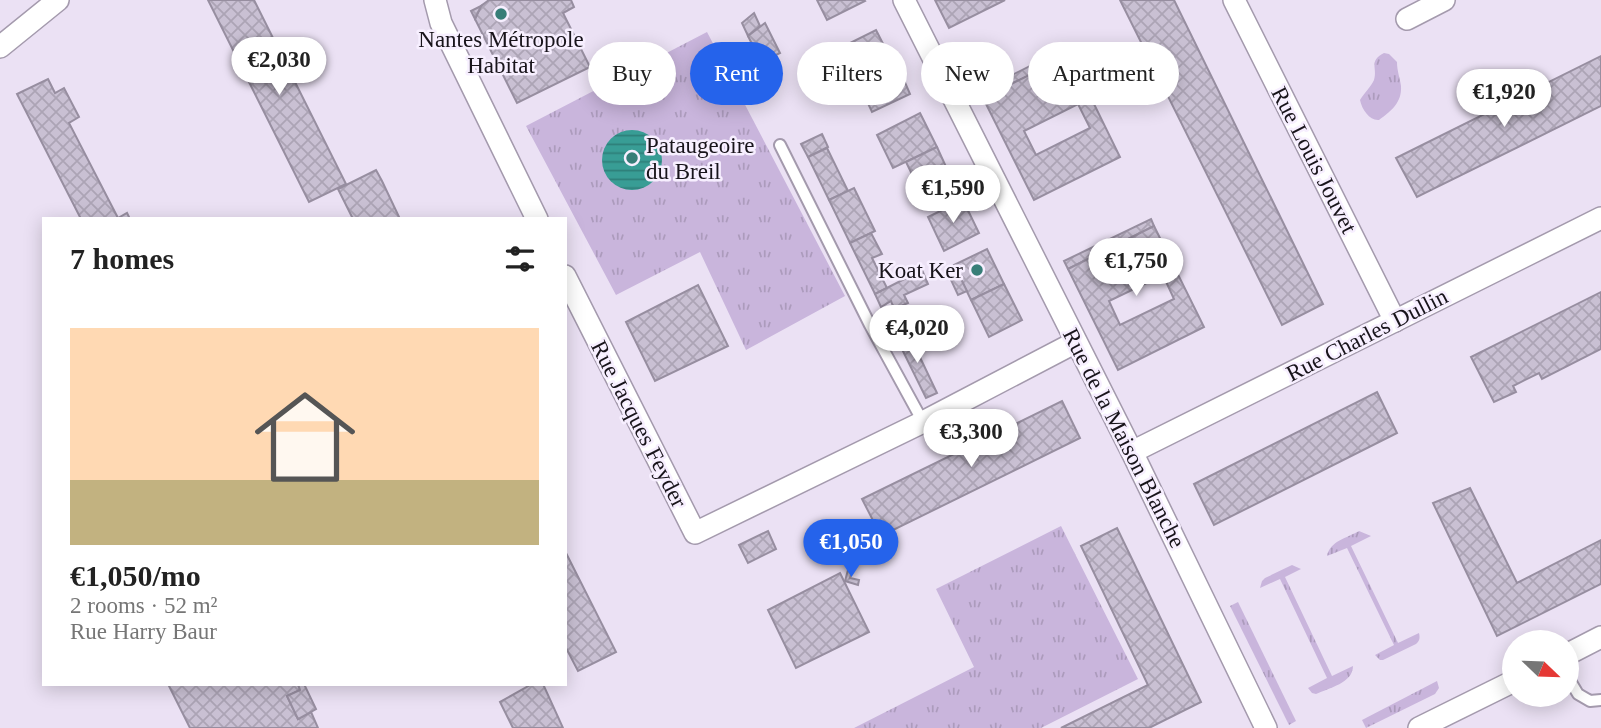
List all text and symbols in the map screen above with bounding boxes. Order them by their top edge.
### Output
marker: Nantes Métropole Habitat [493,6,509,22]
place label: Nantes Métropole Habitat [418,27,584,78]
pin: €2,030 [222,38,336,97]
chip: Buy [588,42,676,105]
chip: Rent [690,42,783,105]
chip: Filters [797,42,907,105]
chip: New [921,42,1014,105]
chip: Apartment [1028,42,1179,105]
text: €2,030 [247,47,311,72]
pin: €1,920 [1447,69,1561,129]
text: €1,920 [1472,79,1536,104]
street label: Rue Louis Jouvet [1266,83,1362,238]
place label: Pataugeoire du Breil [646,133,755,184]
marker: Pataugeoire du Breil [624,150,640,166]
pin: €1,590 [896,166,1010,225]
text: €1,590 [921,175,985,200]
pin: €1,750 [1079,238,1193,298]
icon: filters [501,240,539,278]
text: 7 homes [70,242,174,275]
text: €1,750 [1104,248,1168,273]
place label: Koat Ker [878,258,963,283]
marker: Koat Ker [969,262,985,278]
street label: Rue Charles Dullin [1282,283,1452,386]
pin: €4,020 [860,306,974,365]
text: €4,020 [885,315,949,340]
street label: Rue de la Maison Blanche [1058,324,1190,552]
street label: Rue Jacques Feyder [586,336,692,512]
icon: home [242,374,368,500]
pin: €3,300 [914,410,1028,469]
text: €3,300 [939,419,1003,444]
pin: €1,050 [794,520,908,579]
text: €1,050 [819,529,883,554]
text: €1,050/mo [70,559,201,592]
text: 2 rooms · 52 m² [70,593,217,618]
text: Rue Harry Baur [70,619,217,644]
north arrow [1502,630,1578,707]
map controls [1502,630,1579,707]

